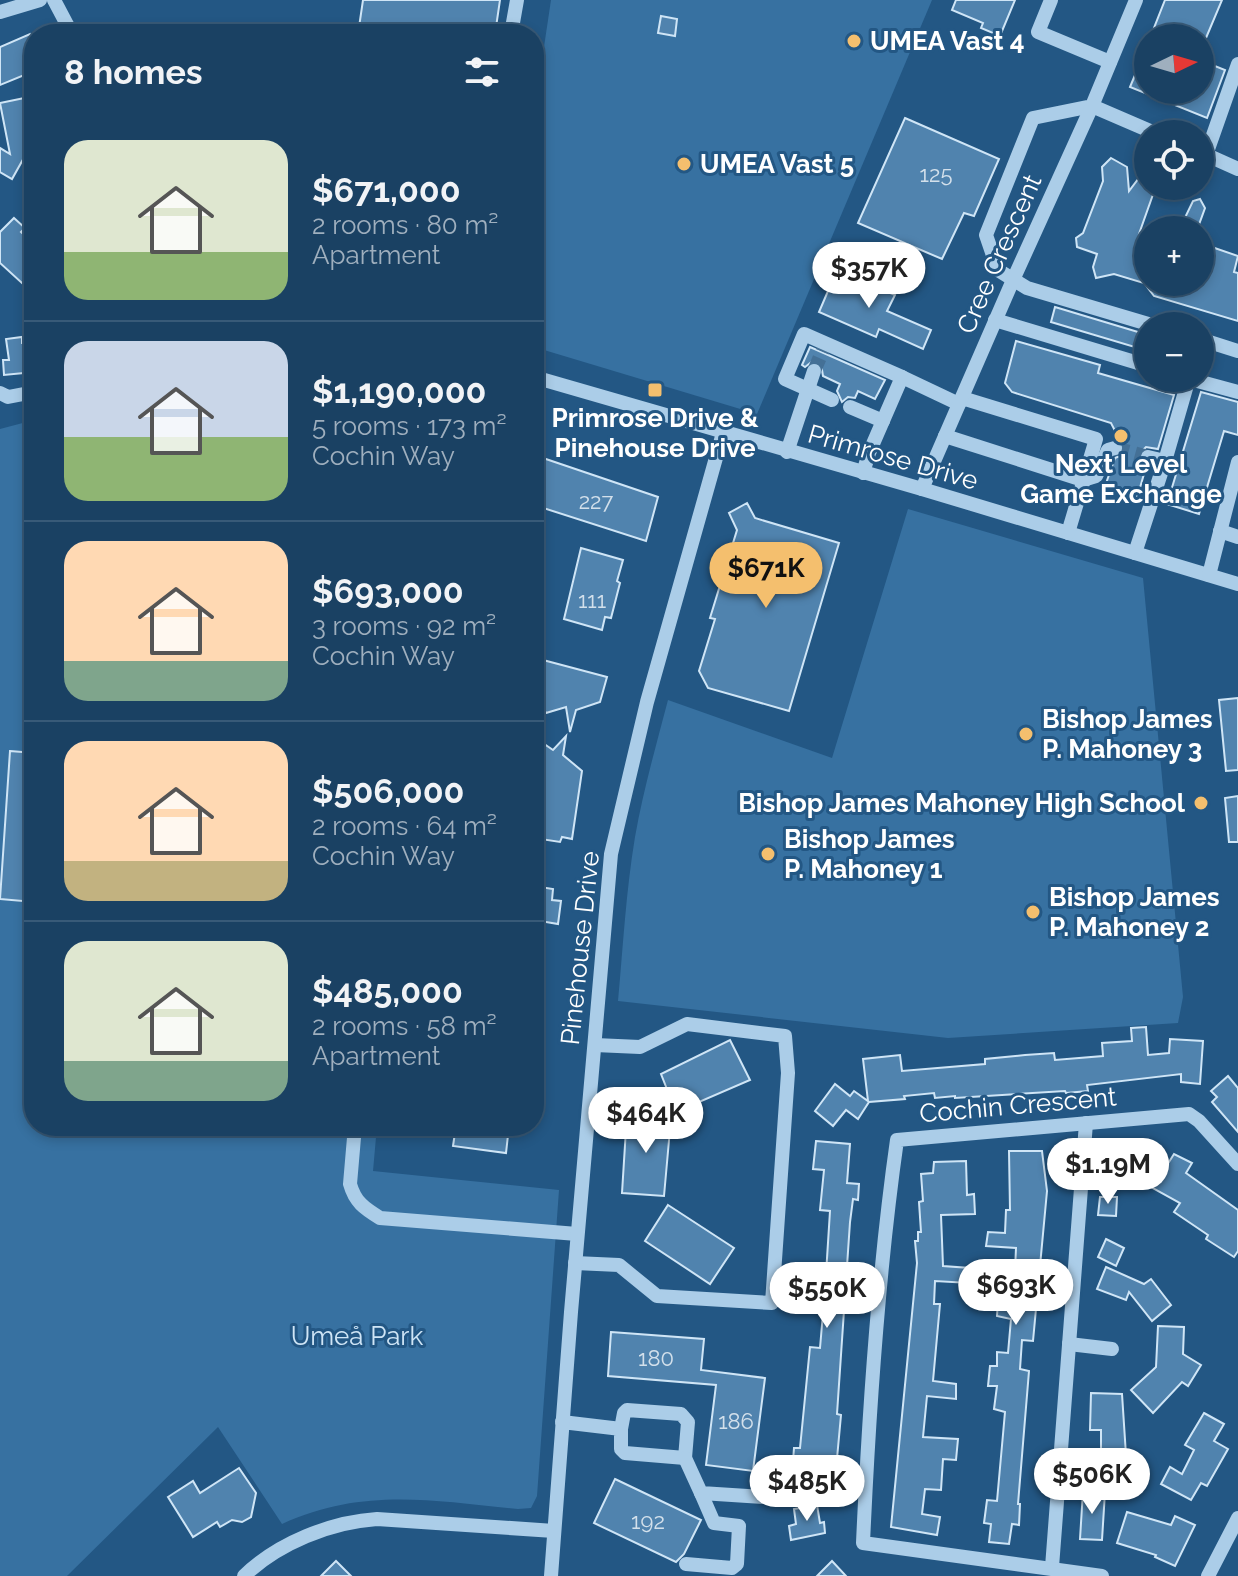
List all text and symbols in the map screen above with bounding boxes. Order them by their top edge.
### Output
north arrow [1134,24,1214,104]
map controls [1134,24,1214,392]
place label: UMEA Vast 4 [870,26,1025,56]
marker: UMEA Vast 4 [845,32,863,50]
icon: filters [460,50,504,94]
text: 8 homes [64,52,203,92]
button: locate [1134,120,1214,200]
place label: UMEA Vast 5 [700,149,854,179]
marker: UMEA Vast 5 [675,155,693,173]
house number: 125 [920,161,952,187]
street label: Cree Crescent [950,169,1048,338]
text: $671,000 [312,170,461,210]
icon: home [128,172,224,268]
text: 2 rooms · 80 m² [312,210,498,240]
button: + [1134,216,1214,296]
text: Apartment [312,240,441,270]
pin: $357K [813,242,925,310]
text: $357K [830,253,908,283]
button: − [1134,312,1214,392]
text: $1,190,000 [312,371,486,411]
icon: home [128,373,224,469]
marker: Primrose Drive & Pinehouse Drive [646,381,664,399]
place label: Primrose Drive & Pinehouse Drive [552,403,759,463]
text: 5 rooms · 173 m² [312,411,506,441]
street label: Primrose Drive [804,418,982,496]
marker: Next Level Game Exchange [1112,427,1130,445]
text: Cochin Way [312,441,455,471]
place label: Next Level Game Exchange [1020,449,1222,509]
house number: 227 [579,488,614,514]
pin: $671K [710,542,822,610]
text: $671K [727,553,805,583]
text: $693,000 [312,571,464,611]
icon: home [128,573,224,669]
house number: 111 [578,587,606,613]
text: 3 rooms · 92 m² [312,611,496,641]
text: Cochin Way [312,641,455,671]
place label: Bishop James P. Mahoney 3 [1042,704,1213,764]
marker: Bishop James P. Mahoney 3 [1017,725,1035,743]
text: $506,000 [312,771,464,811]
icon: home [128,773,224,869]
place label: Bishop James Mahoney High School [738,788,1186,818]
marker: Bishop James Mahoney High School [1192,794,1210,812]
text: 2 rooms · 64 m² [312,811,497,841]
place label: Bishop James P. Mahoney 1 [784,824,955,884]
text: Cochin Way [312,841,455,871]
marker: Bishop James P. Mahoney 1 [759,845,777,863]
street label: Pinehouse Drive [555,850,605,1046]
place label: Bishop James P. Mahoney 2 [1049,882,1220,942]
marker: Bishop James P. Mahoney 2 [1024,903,1042,921]
text: $485,000 [312,971,463,1011]
icon: home [128,973,224,1069]
text: 2 rooms · 58 m² [312,1011,497,1041]
text: Apartment [312,1041,441,1071]
street label: Cochin Crescent [918,1081,1118,1129]
pin: $464K [590,1087,702,1155]
text: $464K [606,1098,686,1128]
pin: $1.19M [1043,1138,1173,1206]
text: $1.19M [1065,1149,1151,1179]
pin: $693K [960,1259,1072,1327]
pin: $550K [771,1262,883,1330]
text: $693K [976,1270,1056,1300]
text: $550K [788,1273,866,1303]
park label: Umeå Park [291,1321,423,1351]
house number: 180 [638,1345,674,1371]
house number: 186 [718,1408,754,1434]
pin: $506K [1036,1448,1148,1516]
pin: $485K [751,1455,863,1523]
text: $506K [1052,1459,1132,1489]
text: $485K [768,1466,846,1496]
house number: 192 [631,1508,665,1534]

